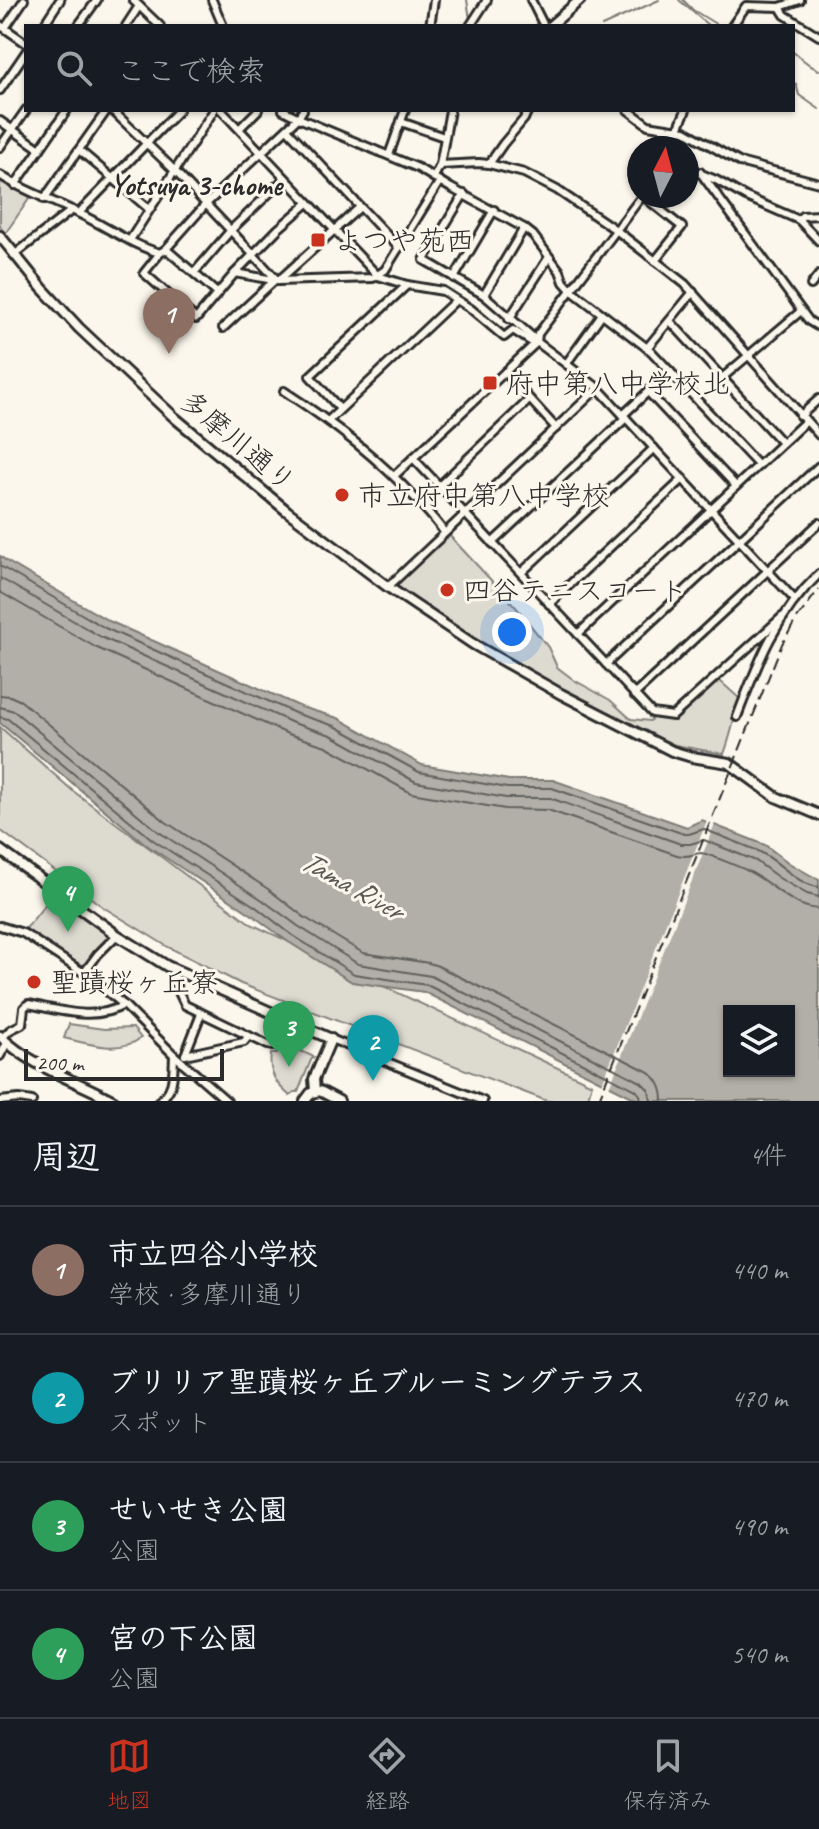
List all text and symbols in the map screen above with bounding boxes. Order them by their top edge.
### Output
search box [24,24,795,112]
icon: search [52,46,96,90]
text: ここで検索 [116,52,266,90]
north arrow [627,136,699,208]
district label: Yotsuya 3-chome [110,166,284,204]
place label: よつや苑西 [334,223,474,258]
marker: よつや苑西 [309,231,327,249]
pin: 1 [143,288,195,354]
place label: 府中第八中学校北 [506,366,730,401]
marker: 府中第八中学校北 [481,374,499,392]
street label: 多摩川通り [173,383,303,499]
place label: 市立府中第八中学校 [358,478,610,513]
marker: 市立府中第八中学校 [333,486,351,504]
place label: 四谷テニスコート [463,573,688,608]
marker: 四谷テニスコート [438,581,456,599]
your location [492,612,532,652]
water label: Tama River [294,841,414,931]
pin: 4 [42,866,94,932]
place label: 聖蹟桜ヶ丘寮 [50,965,218,1000]
marker: 聖蹟桜ヶ丘寮 [25,973,43,991]
pin: 3 [263,1001,315,1067]
map controls [723,1005,795,1077]
button: layers [723,1005,795,1077]
pin: 2 [347,1015,399,1081]
scale bar [24,1045,224,1081]
text: 200 m [36,1049,83,1077]
text: 周辺 [32,1135,100,1178]
text: 4件 [749,1139,787,1172]
text: 市立四谷小学校 [108,1235,318,1273]
text: 1 [52,1254,64,1287]
text: 440 m [731,1254,787,1287]
text: 学校 · 多摩川通り [108,1278,307,1311]
text: ブリリア聖蹟桜ヶ丘ブルーミングテラス [108,1363,646,1401]
text: 2 [52,1382,64,1415]
text: 470 m [731,1382,787,1415]
text: スポット [108,1406,212,1439]
text: せいせき公園 [108,1491,288,1529]
text: 3 [52,1510,64,1543]
text: 490 m [731,1510,787,1543]
text: 公園 [108,1534,160,1567]
text: 宮の下公園 [108,1619,258,1657]
text: 4 [52,1638,64,1671]
text: 540 m [731,1638,787,1671]
text: 公園 [108,1662,160,1695]
tab: 地図 [107,1734,151,1815]
tab: 経路 [365,1734,410,1815]
tab: 保存済み [624,1734,712,1815]

